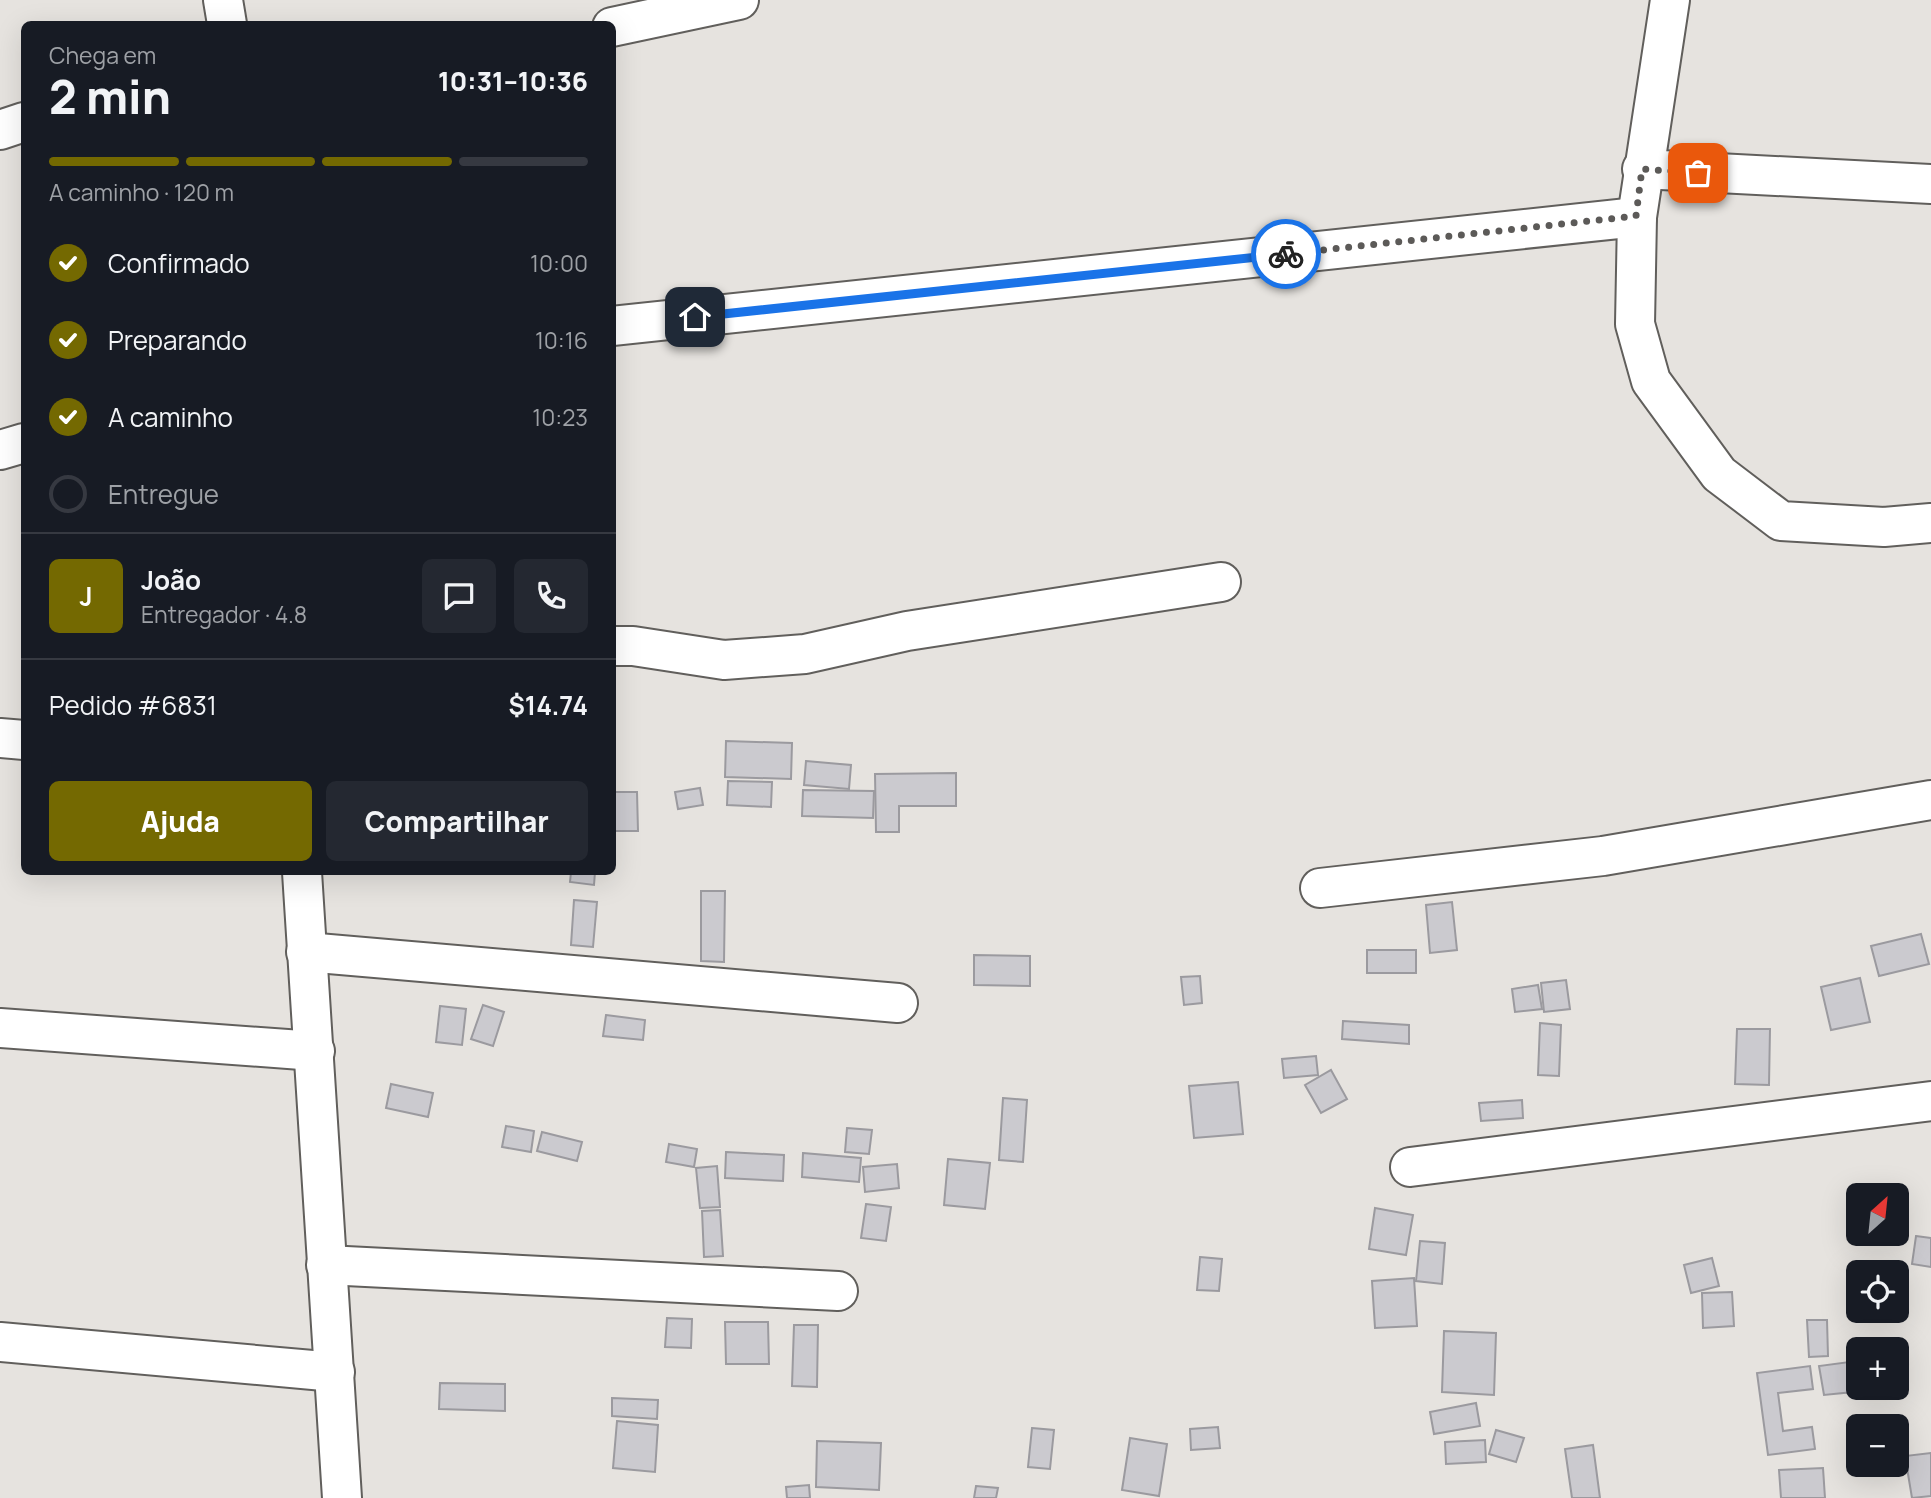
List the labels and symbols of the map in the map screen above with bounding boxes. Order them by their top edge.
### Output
pin [1668,143,1728,203]
courier [1251,219,1321,289]
pin [665,287,725,347]
north arrow [1846,1183,1909,1246]

